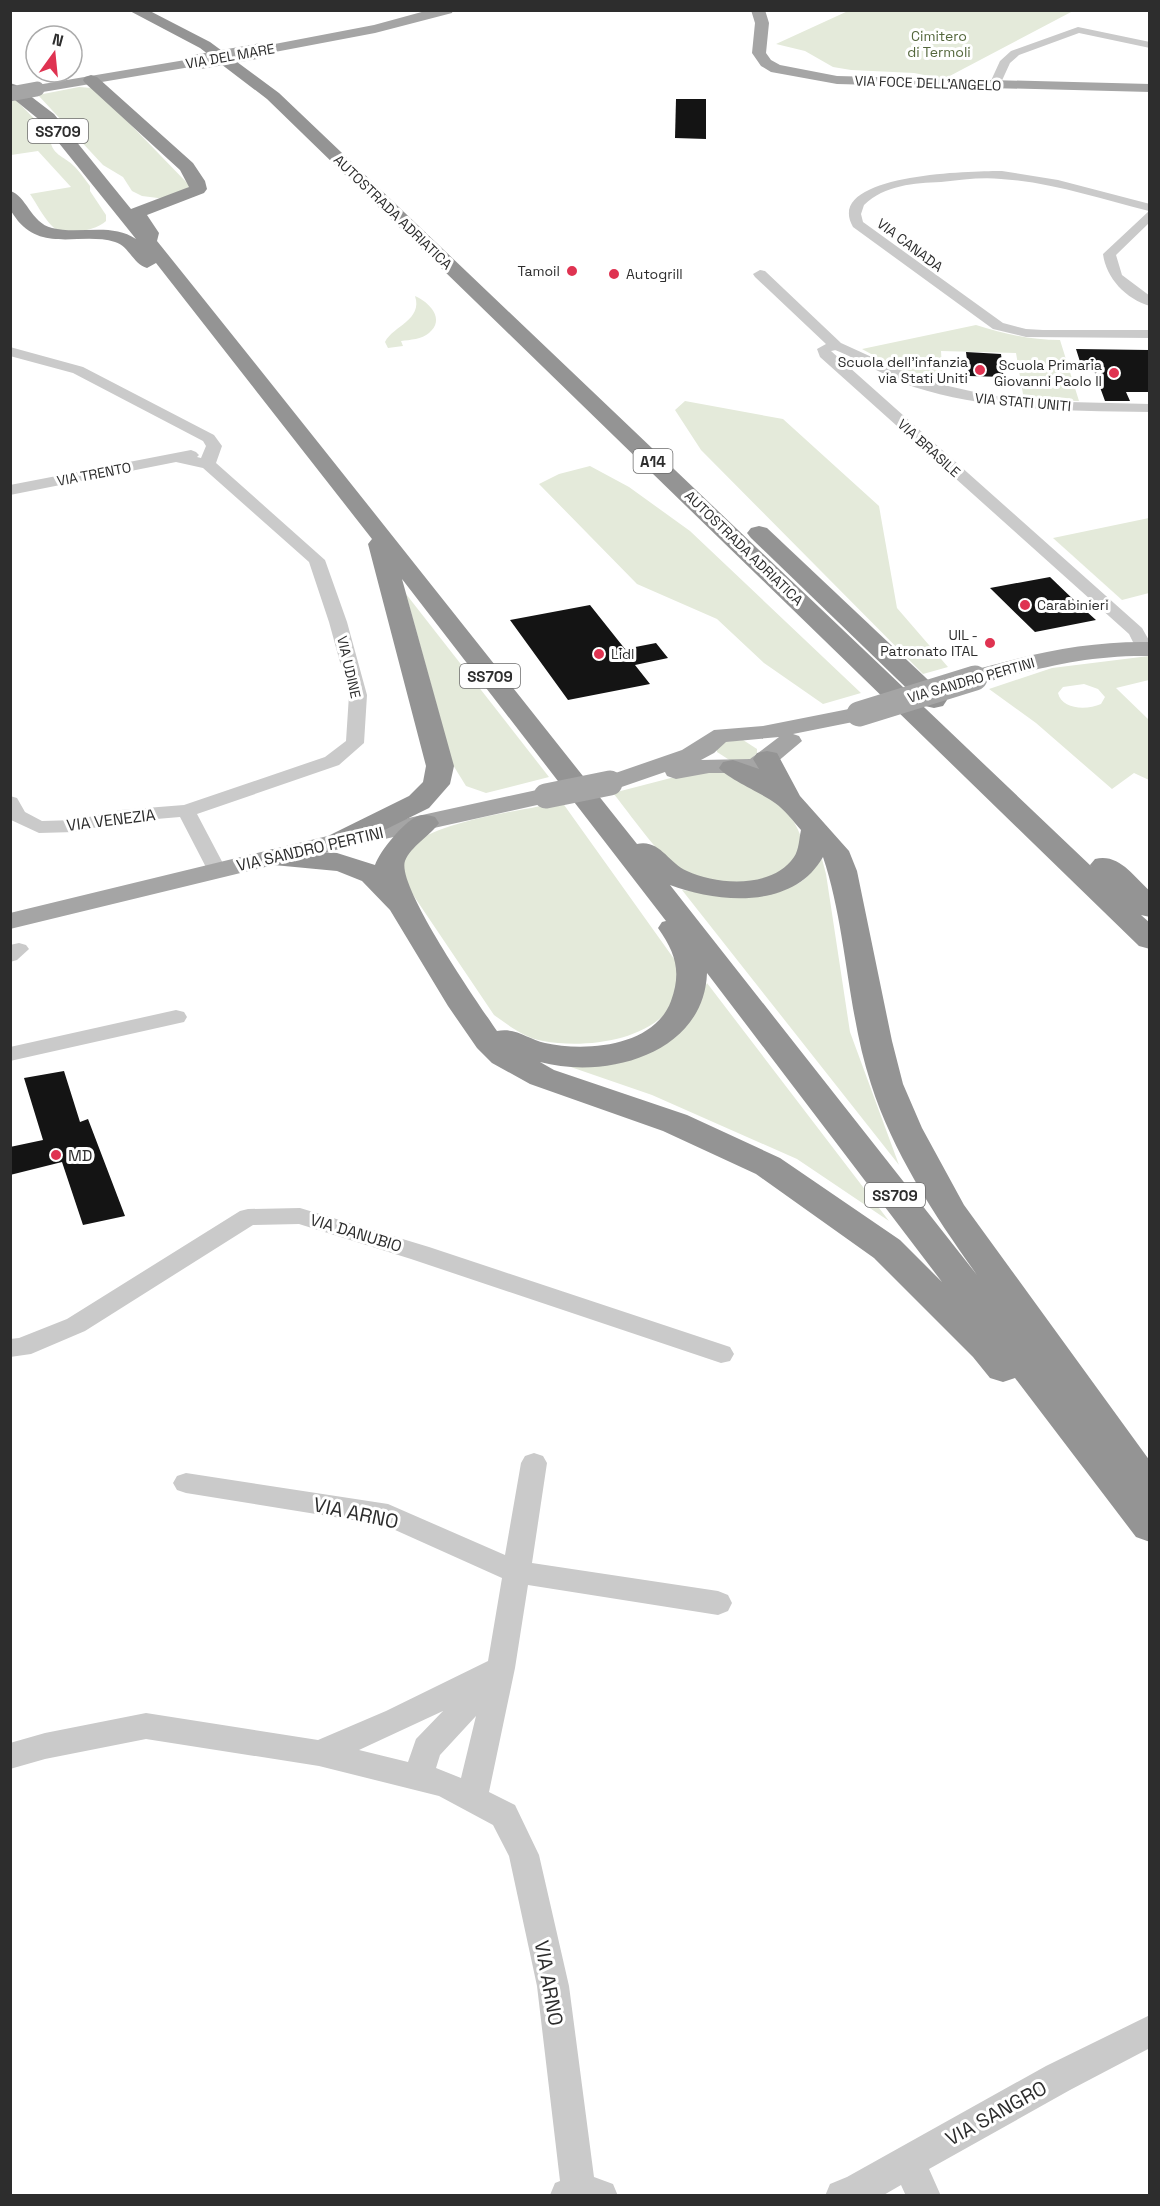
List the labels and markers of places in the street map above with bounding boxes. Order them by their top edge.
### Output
place label: Tamoil [517,262,560,280]
marker: Tamoil [565,264,579,278]
place label: Autogrill [626,265,683,283]
marker: Autogrill [607,267,621,281]
place label: Scuola dell'infanzia via Stati Uniti [838,353,968,387]
place label: Scuola Primaria Giovanni Paolo II [994,356,1102,390]
marker: Scuola dell'infanzia via Stati Uniti [973,363,987,377]
marker: Scuola Primaria Giovanni Paolo II [1107,366,1121,380]
place label: Carabinieri [1037,596,1109,614]
marker: Carabinieri [1018,598,1032,612]
place label: UIL - Patronato ITAL [880,626,978,660]
marker: UIL - Patronato ITAL [983,636,997,650]
place label: Lidl [611,645,635,663]
marker: Lidl [592,647,606,661]
place label: MD [68,1145,92,1166]
marker: MD [49,1148,63,1162]

